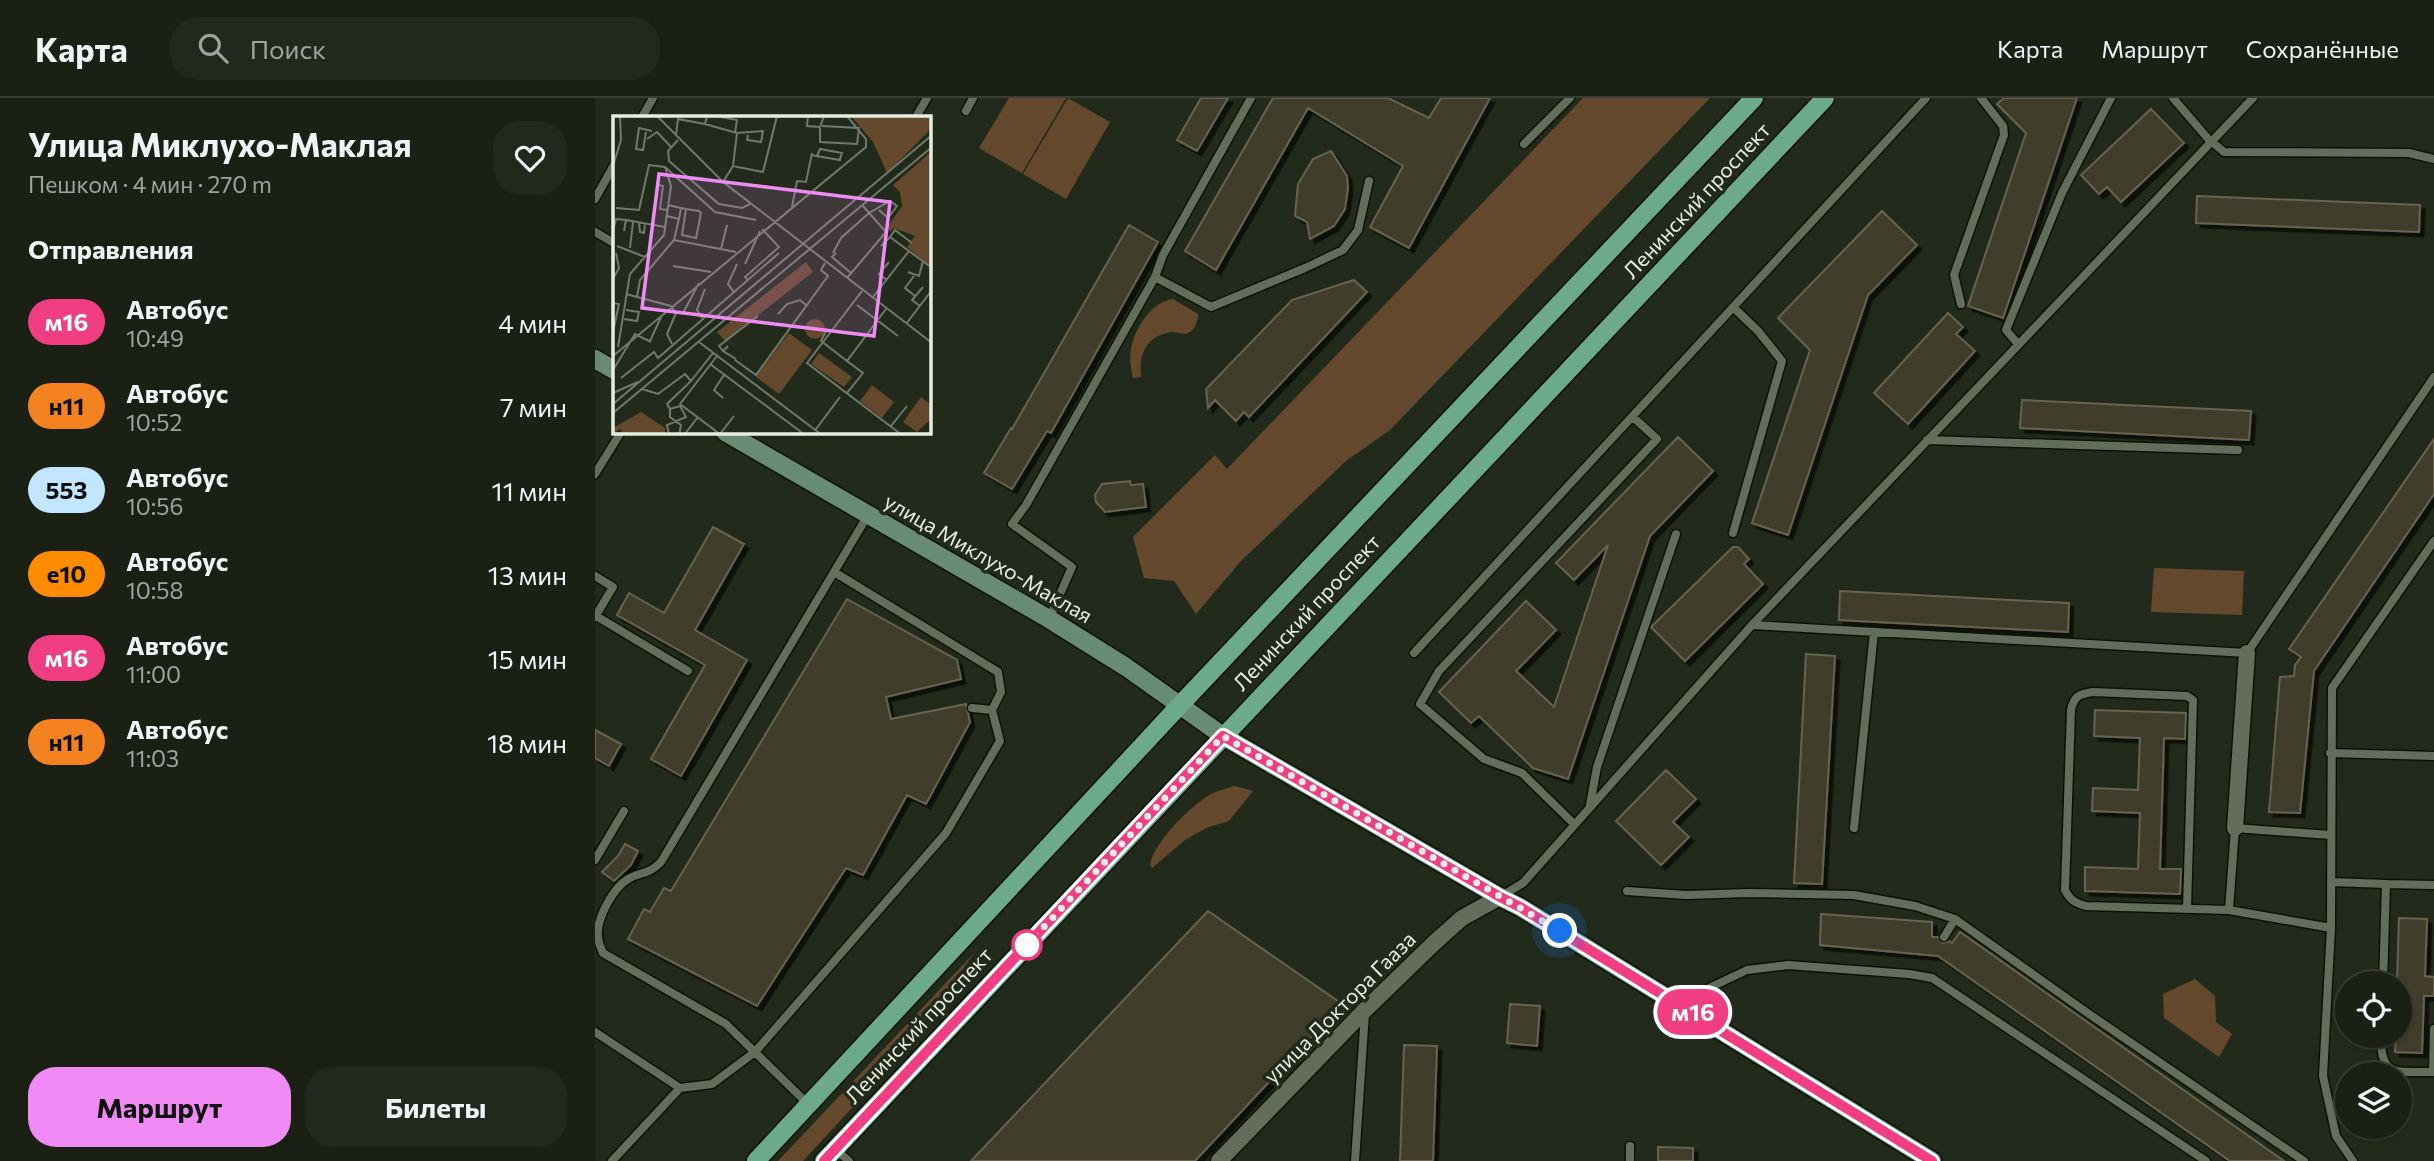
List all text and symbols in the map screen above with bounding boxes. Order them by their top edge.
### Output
search box [170,17,660,80]
text: Карта [35,28,128,69]
icon: search [194,29,232,67]
text: Поиск [250,33,326,64]
text: Карта [1997,34,2063,63]
text: Маршрут [2101,34,2208,63]
text: Сохранённые [2246,34,2399,63]
inset map [613,116,931,434]
street label: Ленинский проспект [1617,117,1775,283]
button: heart [493,121,567,195]
text: Улица Миклухо-Маклая [28,123,412,164]
text: Пешком · 4 мин · 270 m [28,170,272,198]
text: Отправления [28,233,194,264]
text: Автобус [126,293,228,324]
text: м16 [45,307,88,336]
text: 4 мин [498,307,567,338]
text: 10:49 [126,324,184,352]
text: Автобус [126,377,228,408]
text: н11 [49,391,84,420]
text: 7 мин [500,391,567,422]
text: 10:52 [126,408,182,436]
text: Автобус [126,461,228,492]
text: 553 [46,475,87,504]
text: 11 мин [492,475,567,506]
street label: улица Миклухо-Маклая [880,488,1097,628]
text: 10:56 [126,492,183,520]
street label: Ленинский проспект [1227,529,1385,695]
text: Автобус [126,545,228,576]
text: е10 [47,559,86,588]
text: 13 мин [488,559,567,590]
text: 10:58 [126,576,183,604]
text: Автобус [126,629,228,660]
text: м16 [45,643,88,672]
text: 15 мин [488,643,567,674]
text: 11:00 [126,660,181,688]
text: Автобус [126,713,228,744]
text: н11 [49,727,84,756]
text: 18 мин [487,727,567,758]
text: 11:03 [126,744,179,772]
your location [1542,913,1577,948]
street label: улица Доктора Гааза [1258,926,1420,1088]
unlabelled marker [1012,930,1042,960]
street label: Ленинский проспект [839,942,997,1108]
map controls [2335,971,2412,1139]
button: locate [2335,971,2412,1048]
line badge: м16 [1653,989,1733,1035]
text: м16 [1671,997,1715,1026]
button: layers [2335,1062,2412,1139]
button: Маршрут [28,1067,291,1147]
button: Билеты [305,1067,567,1147]

